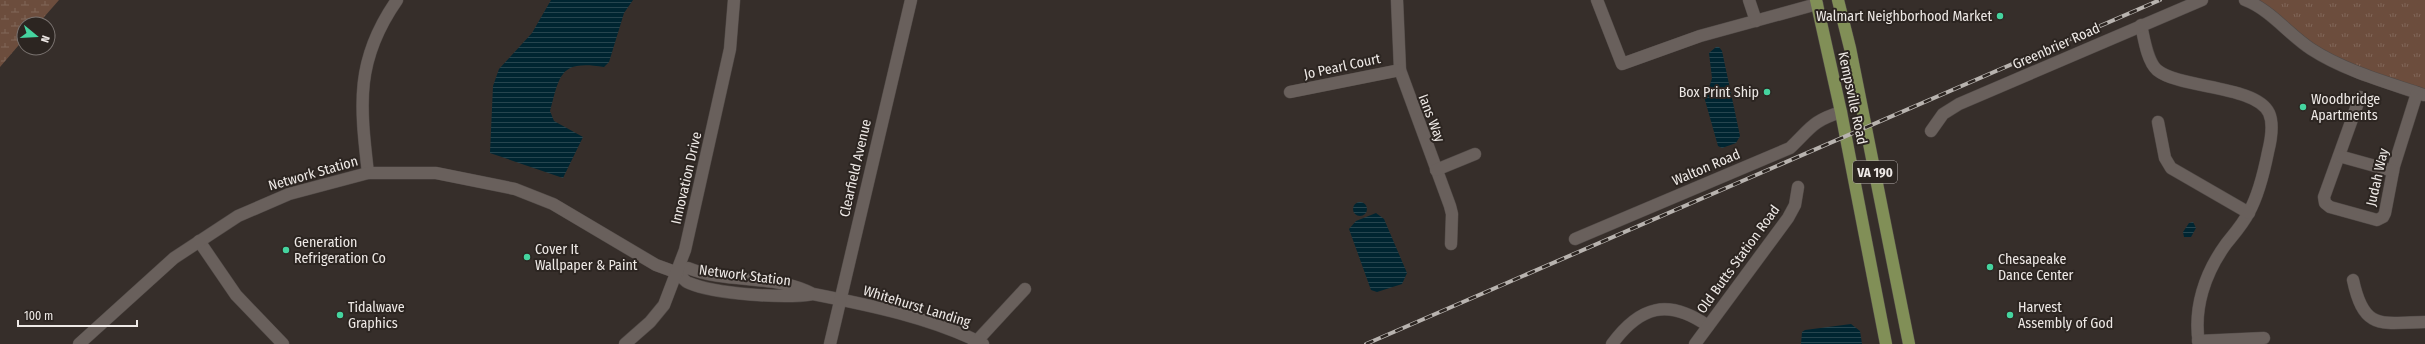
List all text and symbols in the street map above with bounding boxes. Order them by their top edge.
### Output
place label: Walmart Neighborhood Market [1816,8,1992,25]
marker: Walmart Neighborhood Market [1995,11,2005,21]
north arrow [16,16,56,56]
street label: Greenbrier Road [2010,20,2102,73]
text: N [38,34,52,44]
street label: Jo Pearl Court [1302,50,1382,83]
street label: Kempsville Road [1834,50,1871,146]
place label: Box Print Ship [1679,84,1759,101]
marker: Box Print Ship [1762,87,1772,97]
place label: Woodbridge Apartments [2311,91,2380,124]
street label: Ians Way [1415,92,1449,145]
marker: Woodbridge Apartments [2298,102,2308,112]
street label: Clearfield Avenue [836,117,875,219]
street label: Innovation Drive [668,130,705,226]
street label: Walton Road [1670,146,1743,189]
street label: Judah Way [2363,146,2393,208]
street label: Network Station [266,153,360,194]
road number: VA 190 [1853,161,1897,183]
street label: Old Butts Station Road [1693,202,1784,317]
place label: Generation Refrigeration Co [294,234,386,267]
place label: Cover It Wallpaper & Paint [535,241,638,274]
marker: Generation Refrigeration Co [281,245,291,255]
place label: Chesapeake Dance Center [1998,251,2074,284]
marker: Cover It Wallpaper & Paint [522,252,532,262]
street label: Network Station [698,261,792,290]
marker: Chesapeake Dance Center [1985,262,1995,272]
street label: Whitehurst Landing [861,282,973,331]
place label: Tidalwave Graphics [348,299,405,332]
place label: Harvest Assembly of God [2018,299,2113,332]
scale bar [18,302,137,328]
text: 100 m [24,309,53,323]
marker: Tidalwave Graphics [335,310,345,320]
marker: Harvest Assembly of God [2005,310,2015,320]

